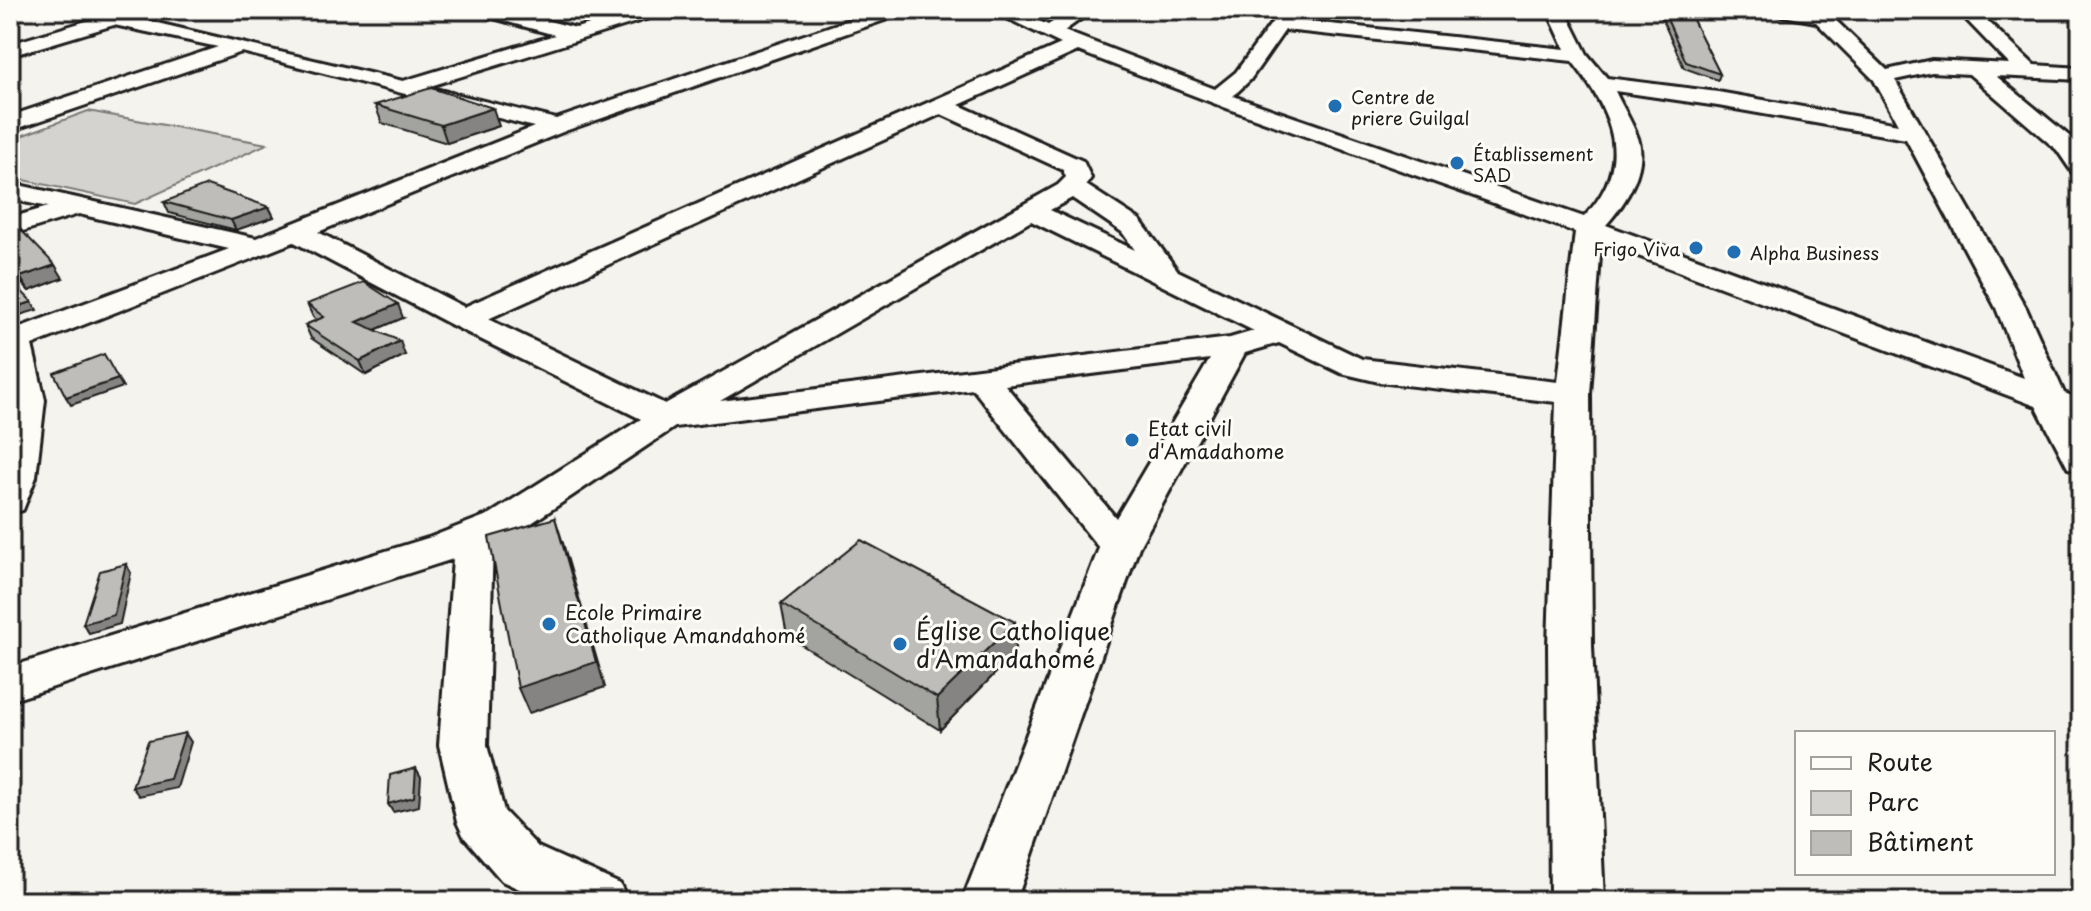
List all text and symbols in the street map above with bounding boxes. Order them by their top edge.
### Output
place label: Centre de priere Guilgal [1351,83,1470,131]
marker: Centre de priere Guilgal [1326,97,1344,115]
place label: Établissement SAD [1473,140,1593,188]
marker: Établissement SAD [1448,154,1466,172]
place label: Frigo Viva [1593,235,1680,262]
marker: Frigo Viva [1687,239,1705,257]
place label: Alpha Business [1750,239,1879,266]
marker: Alpha Business [1725,243,1743,261]
place label: Etat civil d'Amadahome [1148,413,1284,466]
marker: Etat civil d'Amadahome [1123,431,1141,449]
place label: Ecole Primaire Catholique Amandahomé [565,597,806,650]
place label: Église Catholique d'Amandahomé [916,612,1110,676]
marker: Ecole Primaire Catholique Amandahomé [540,615,558,633]
marker: Église Catholique d'Amandahomé [891,635,909,653]
legend [1795,731,2055,875]
text: Route [1867,743,1933,779]
text: Parc [1867,783,1919,819]
text: Bâtiment [1867,823,1974,859]

